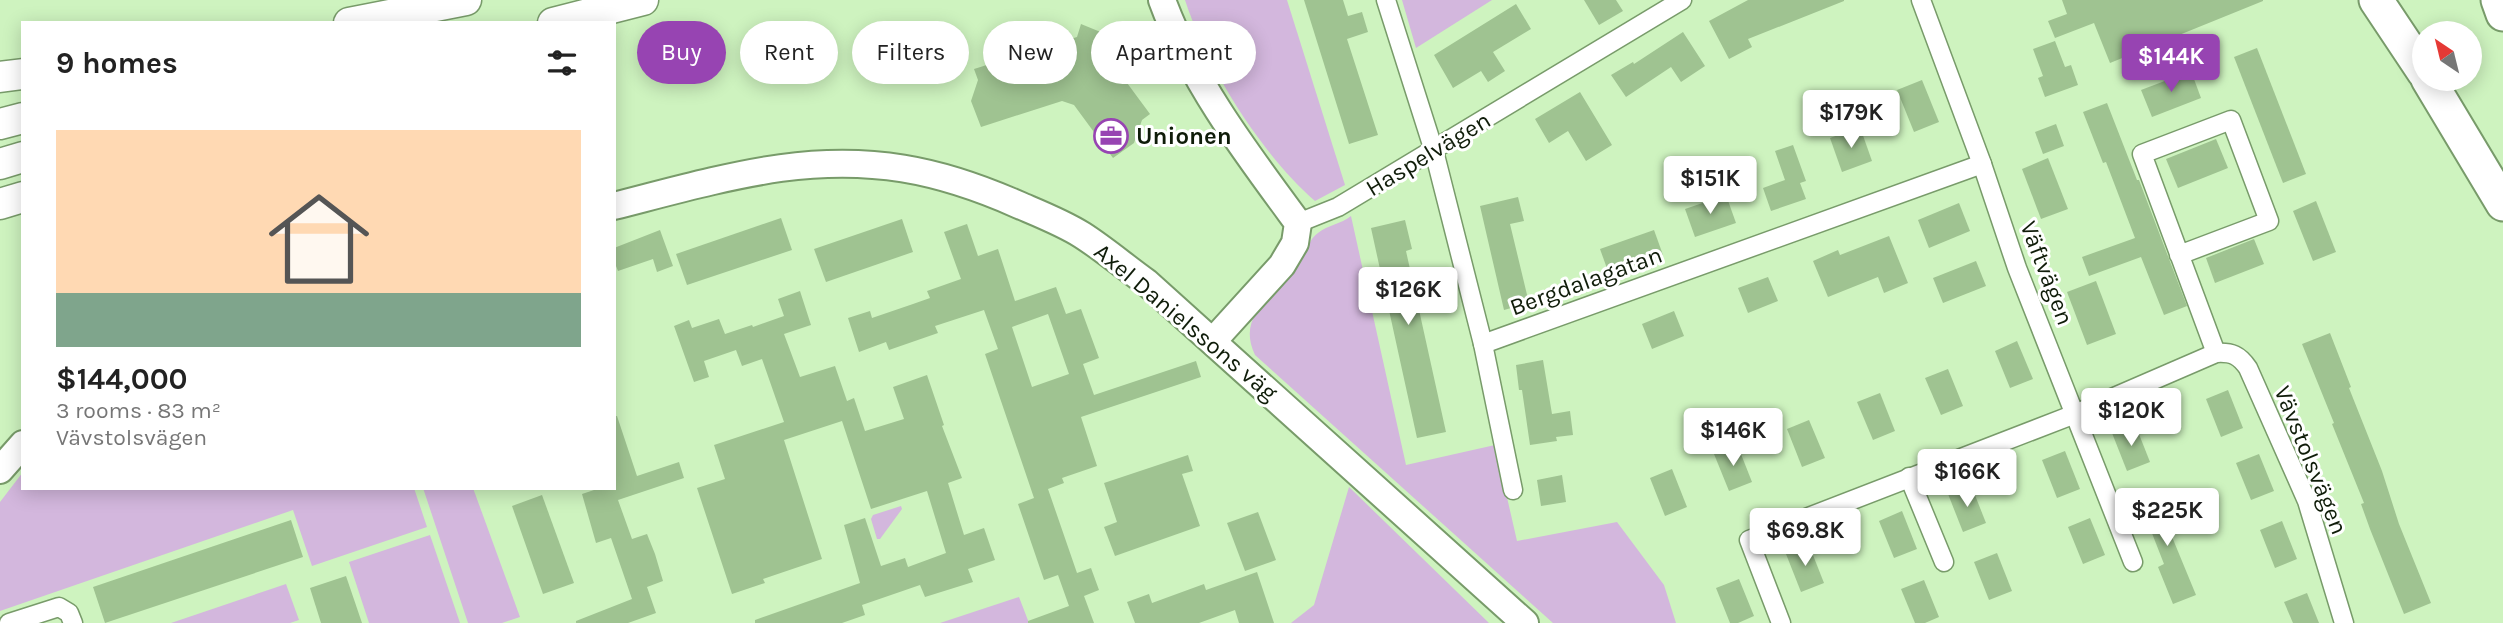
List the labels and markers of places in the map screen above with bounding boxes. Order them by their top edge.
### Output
pin: $144K [2122,34,2220,94]
pin: $179K [1802,90,1900,150]
office icon: Unionen [1092,117,1130,155]
place label: Unionen [1136,122,1232,150]
pin: $151K [1661,156,1759,216]
pin: $126K [1359,268,1457,327]
pin: $120K [2082,388,2180,448]
pin: $146K [1684,408,1782,468]
pin: $166K [1918,449,2016,509]
pin: $225K [2118,489,2216,548]
pin: $69.8K [1748,508,1862,568]

